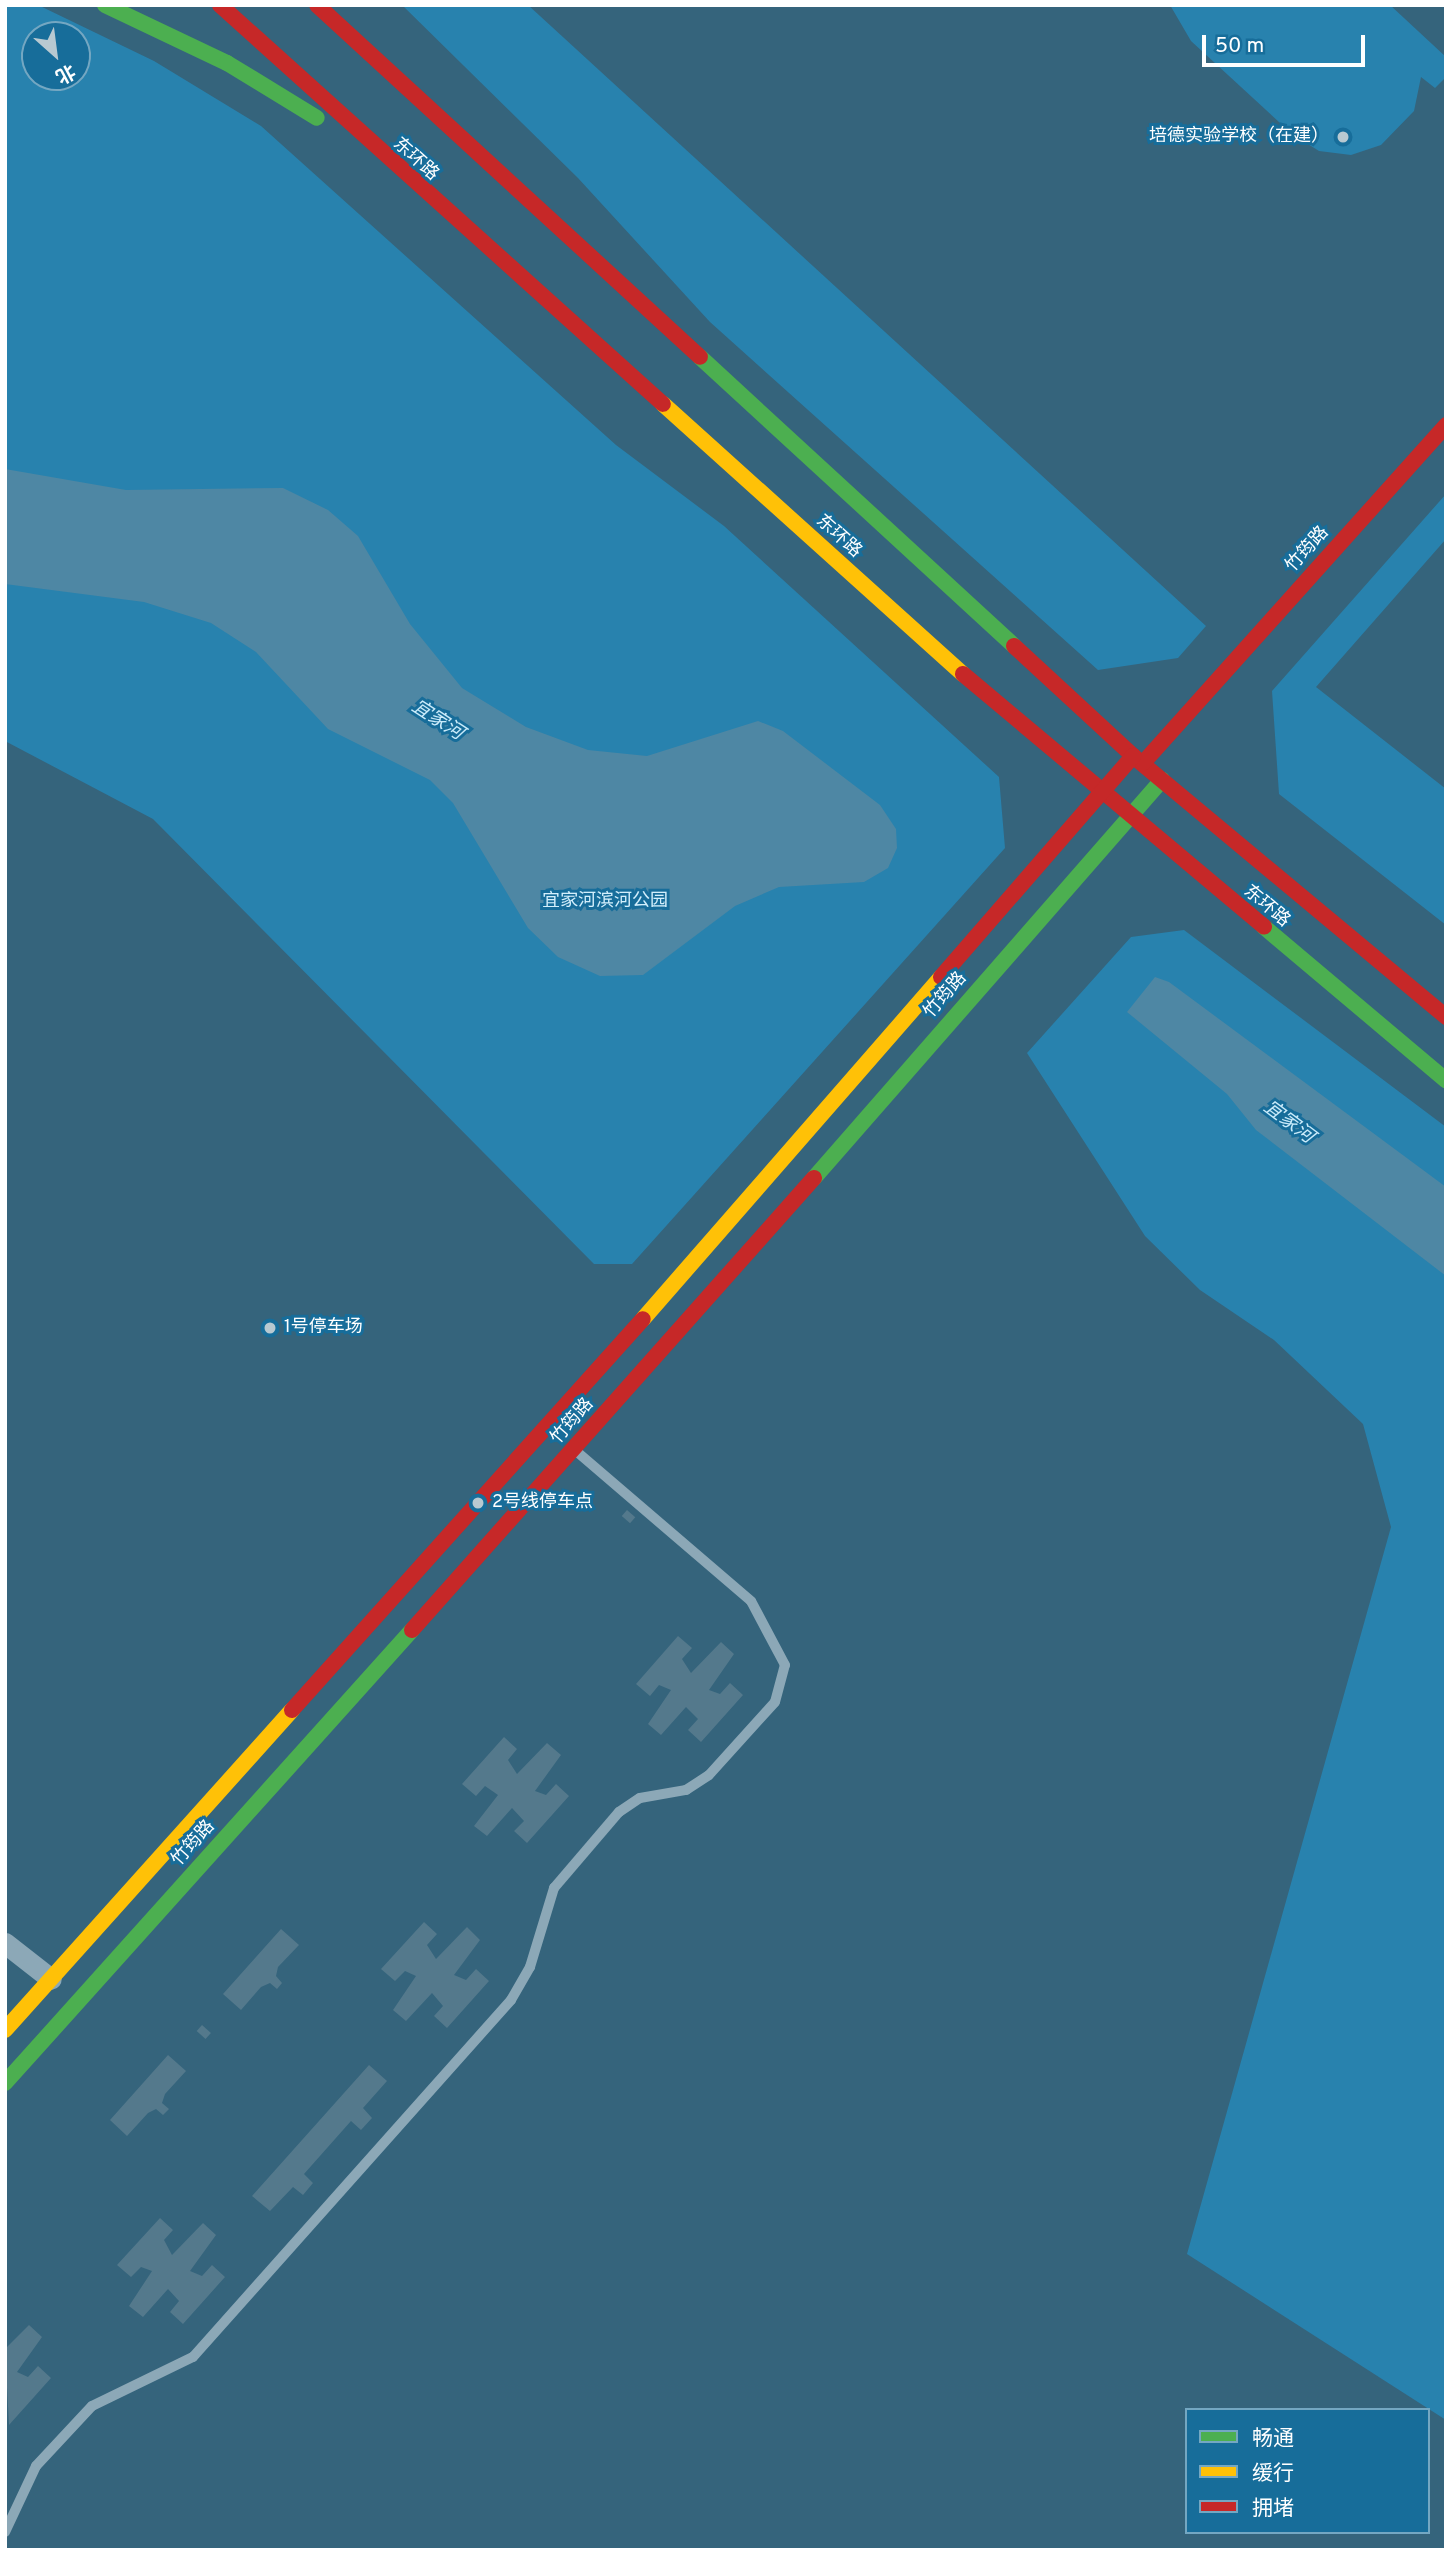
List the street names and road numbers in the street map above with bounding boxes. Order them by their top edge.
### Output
street label: 东环路 [388,134,442,186]
street label: 东环路 [811,511,865,563]
street label: 竹筠路 [1282,523,1334,577]
street label: 东环路 [1238,881,1294,933]
street label: 竹筠路 [920,969,972,1023]
street label: 竹筠路 [547,1395,599,1449]
street label: 竹筠路 [168,1817,220,1871]

